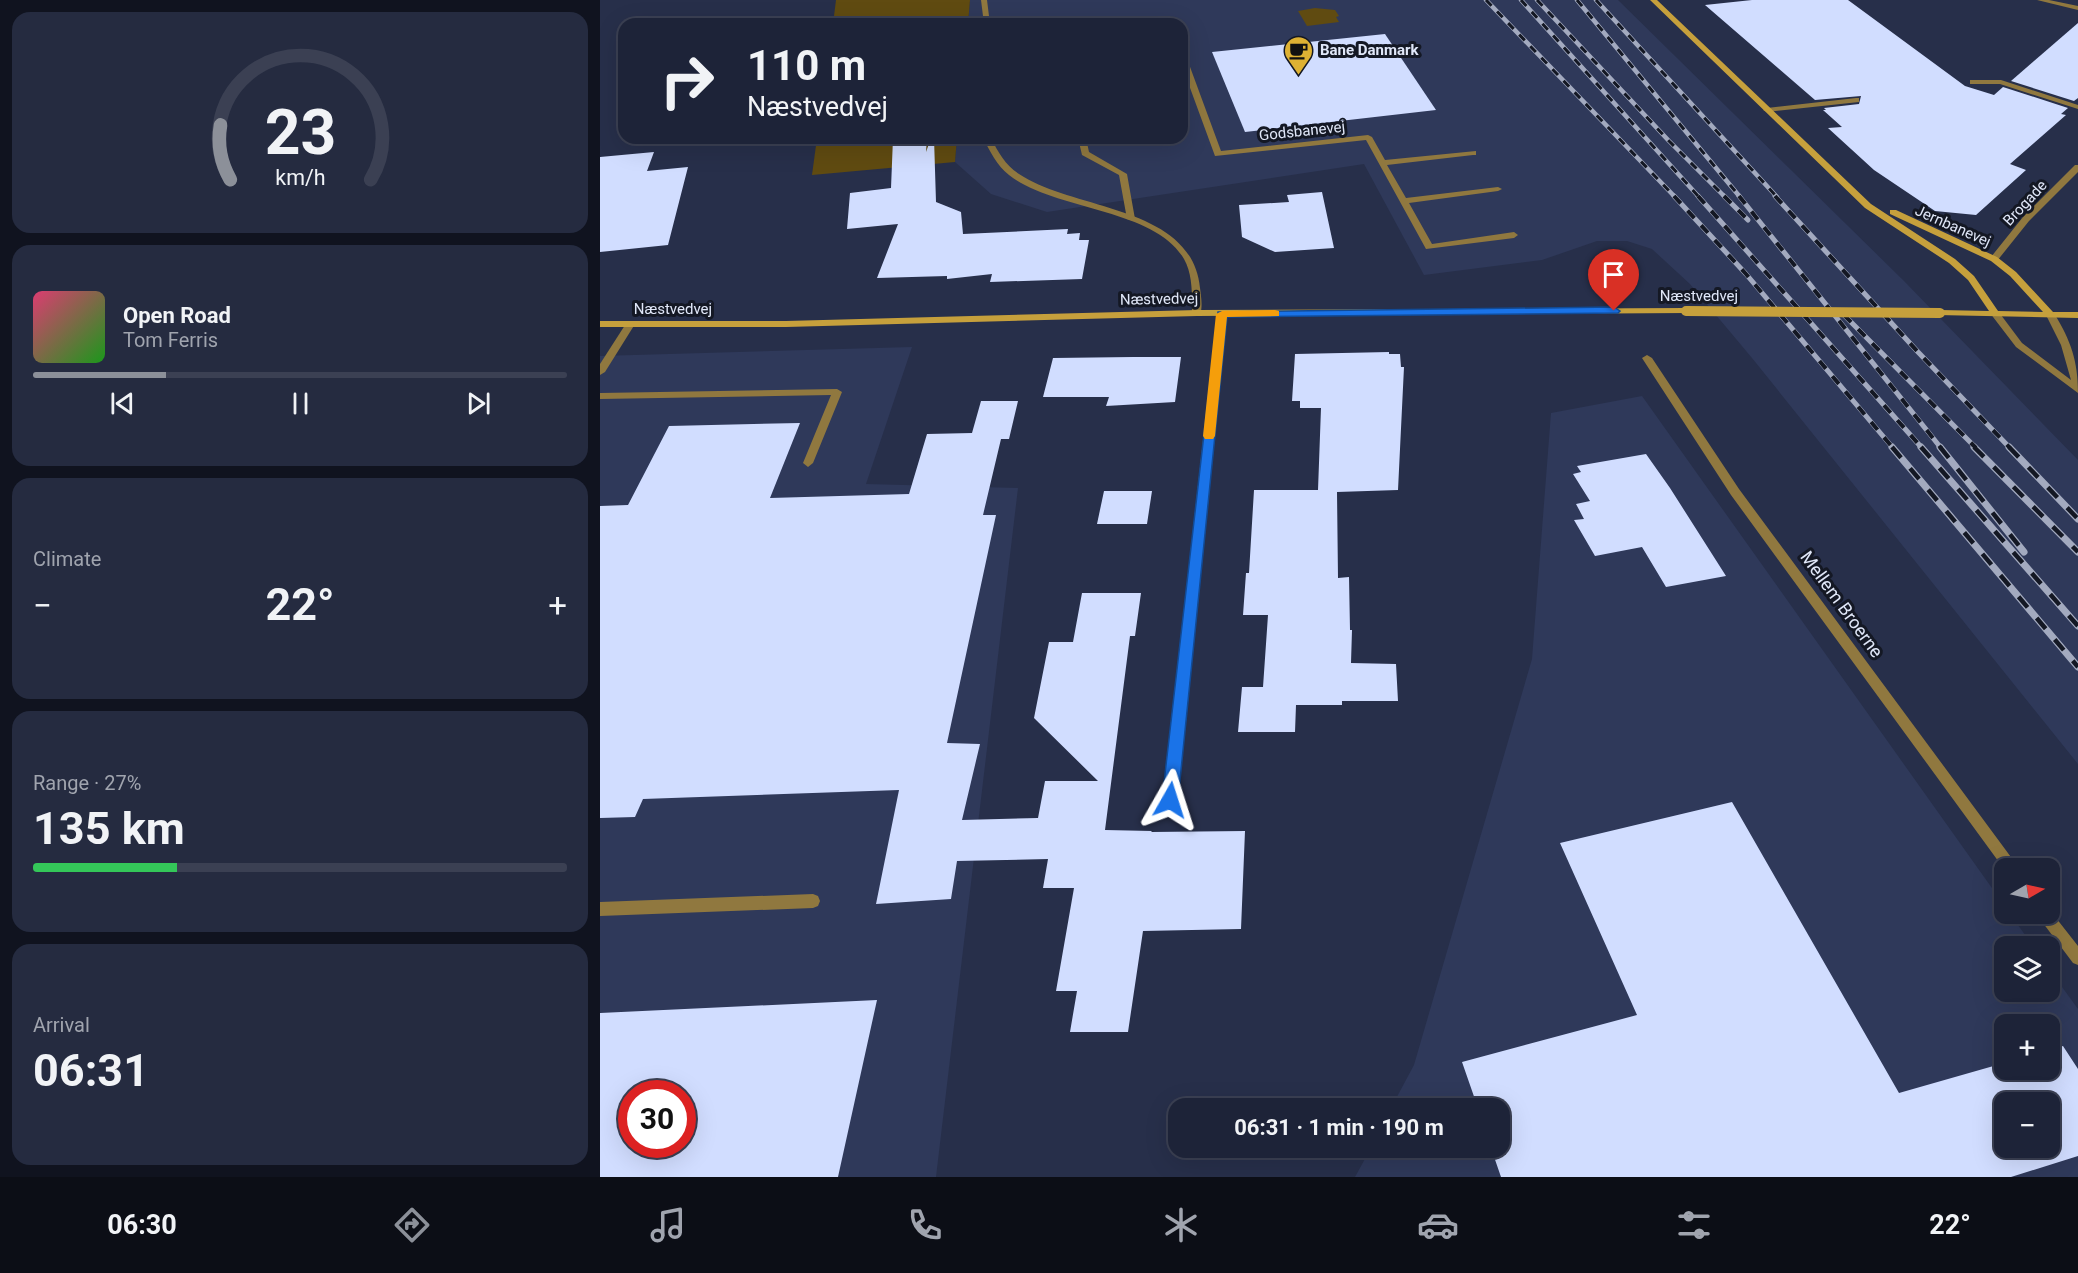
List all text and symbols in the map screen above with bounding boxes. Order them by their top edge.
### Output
cafe icon: Bane Danmark [1283,34,1315,76]
text: 110 m [747,41,866,90]
place label: Bane Danmark [1320,41,1420,59]
icon: right [648,42,726,120]
text: Næstvedvej [747,91,888,123]
text: 23 [264,96,336,169]
street label: Godsbanevej [1258,118,1346,144]
text: km/h [275,165,325,190]
street label: Brogade [1999,176,2051,230]
street label: Jernbanevej [1912,201,1994,251]
pin [1588,249,1639,311]
icon: arrive [1597,258,1630,291]
street label: Næstvedvej [1660,287,1738,305]
street label: Næstvedvej [1120,289,1198,309]
street label: Næstvedvej [634,300,712,318]
text: Open Road [123,303,231,328]
text: Tom Ferris [123,328,218,352]
icon: previous [106,387,139,420]
icon: pause [284,387,317,420]
icon: next [462,387,495,420]
text: Climate [33,547,101,571]
street label: Mellem Broerne [1796,547,1888,661]
text: 22° [265,578,335,631]
text: − [33,586,52,625]
text: + [548,586,567,625]
position arrow [1138,768,1202,832]
text: Range · 27% [33,771,141,795]
text: 135 km [33,802,185,855]
north arrow [1994,858,2060,924]
map controls [1994,858,2060,1158]
button: layers [1994,936,2060,1002]
text: Arrival [33,1013,90,1037]
button: + [1994,1014,2060,1080]
text: 06:31 [33,1044,149,1097]
speed limit sign: 30 [618,1080,696,1158]
button: − [1994,1092,2060,1158]
text: 06:31 · 1 min · 190 m [1234,1115,1444,1140]
icon: directions [391,1204,433,1246]
icon: music [647,1204,689,1246]
icon: phone [904,1204,946,1246]
icon: climate [1160,1204,1202,1246]
icon: car [1417,1204,1459,1246]
icon: filters [1673,1204,1715,1246]
text: 06:30 [107,1209,177,1241]
text: 22° [1929,1209,1971,1241]

